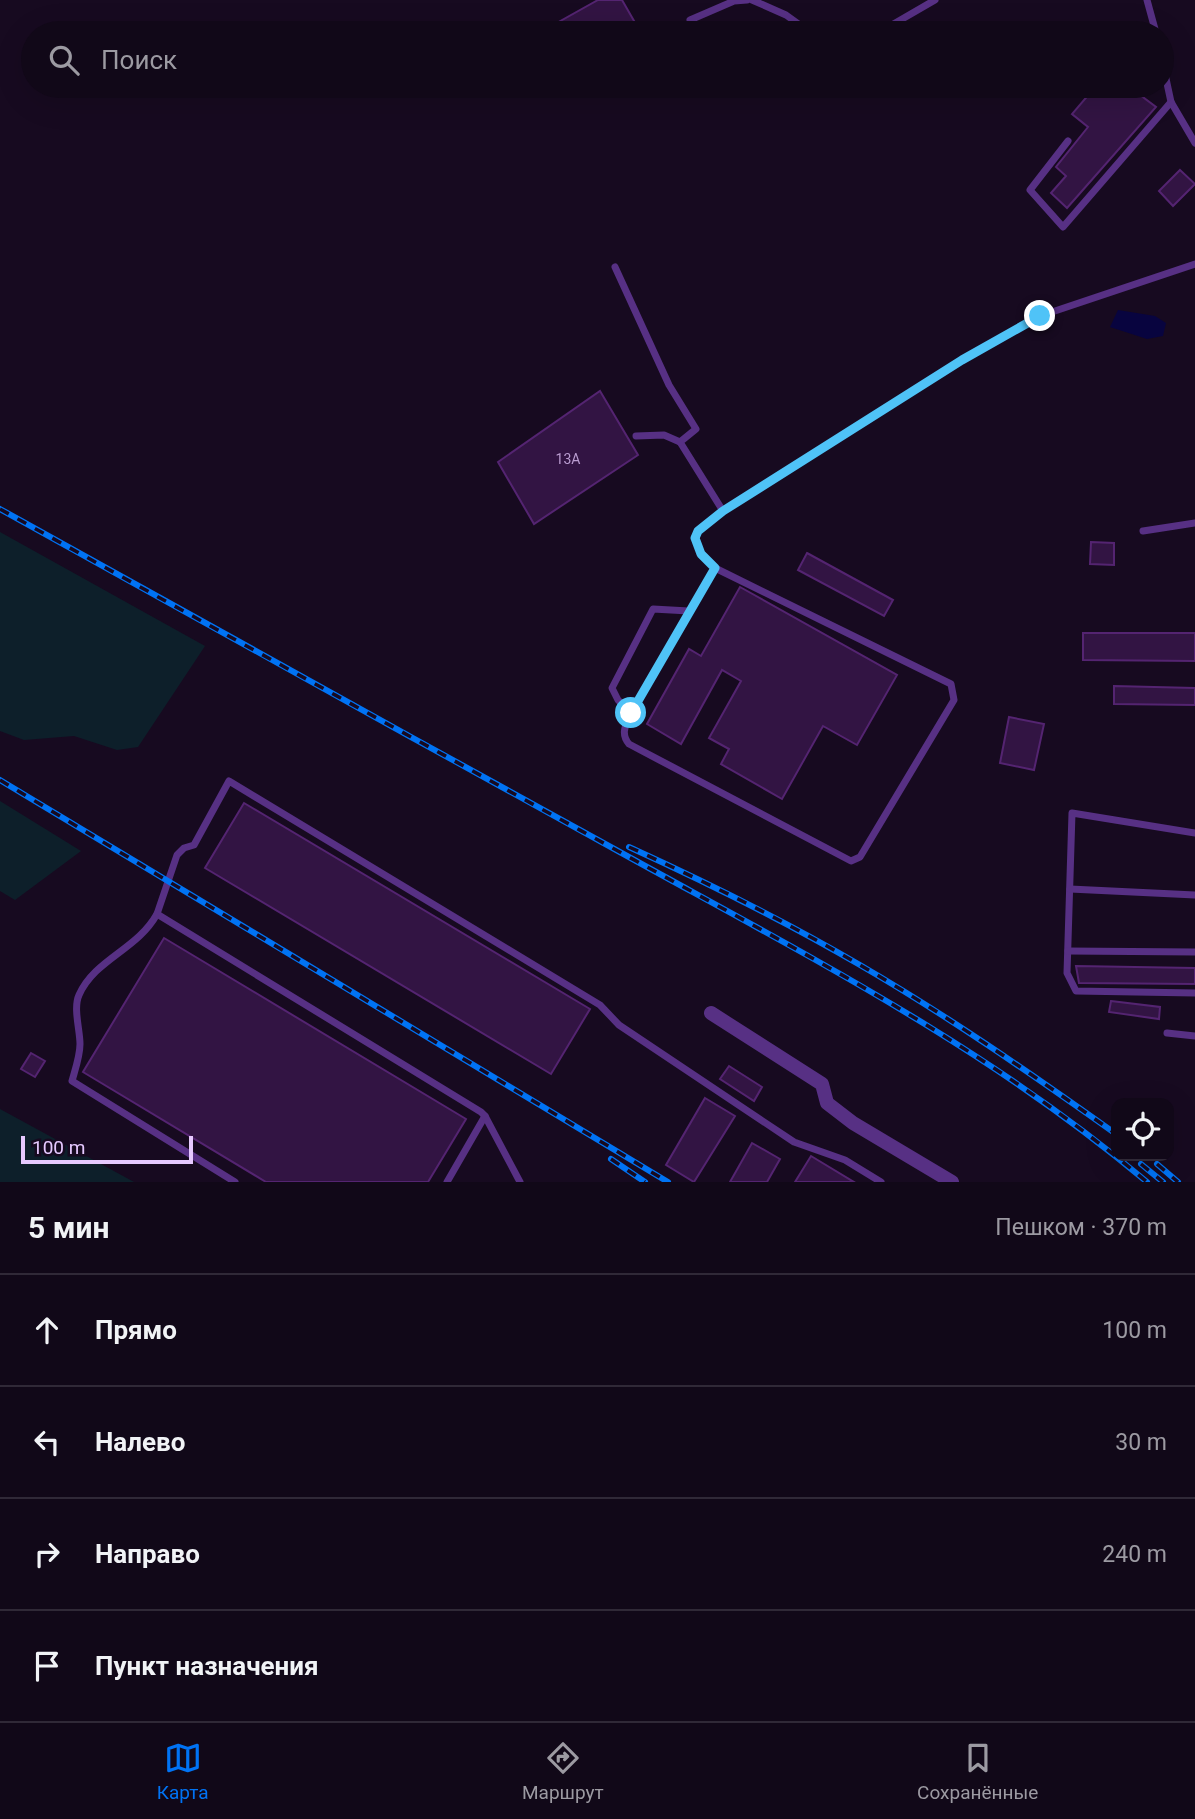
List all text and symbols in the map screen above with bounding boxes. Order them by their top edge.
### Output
search box [21,21,1174,98]
icon: search [45,41,83,79]
text: Поиск [101,45,177,75]
route end [1024,300,1055,331]
house number: 13А [556,451,580,467]
route start [615,697,646,728]
map controls [1111,1098,1174,1161]
button: locate [1111,1098,1174,1161]
scale bar [21,1133,192,1165]
text: 100 m [32,1136,85,1159]
text: 5 мин [28,1210,109,1245]
text: Пешком · 370 m [995,1214,1167,1241]
icon: ahead [28,1311,66,1349]
text: Прямо [95,1315,177,1345]
text: 100 m [1102,1317,1167,1344]
icon: left [28,1423,66,1461]
text: Налево [95,1427,185,1457]
text: 30 m [1115,1429,1167,1456]
icon: right [28,1535,66,1573]
text: Направо [95,1539,200,1569]
text: 240 m [1102,1541,1167,1568]
icon: arrive [28,1647,66,1685]
text: Пункт назначения [95,1651,319,1681]
tab: Карта [157,1739,209,1804]
tab: Маршрут [522,1739,604,1804]
tab: Сохранённые [917,1739,1038,1804]

